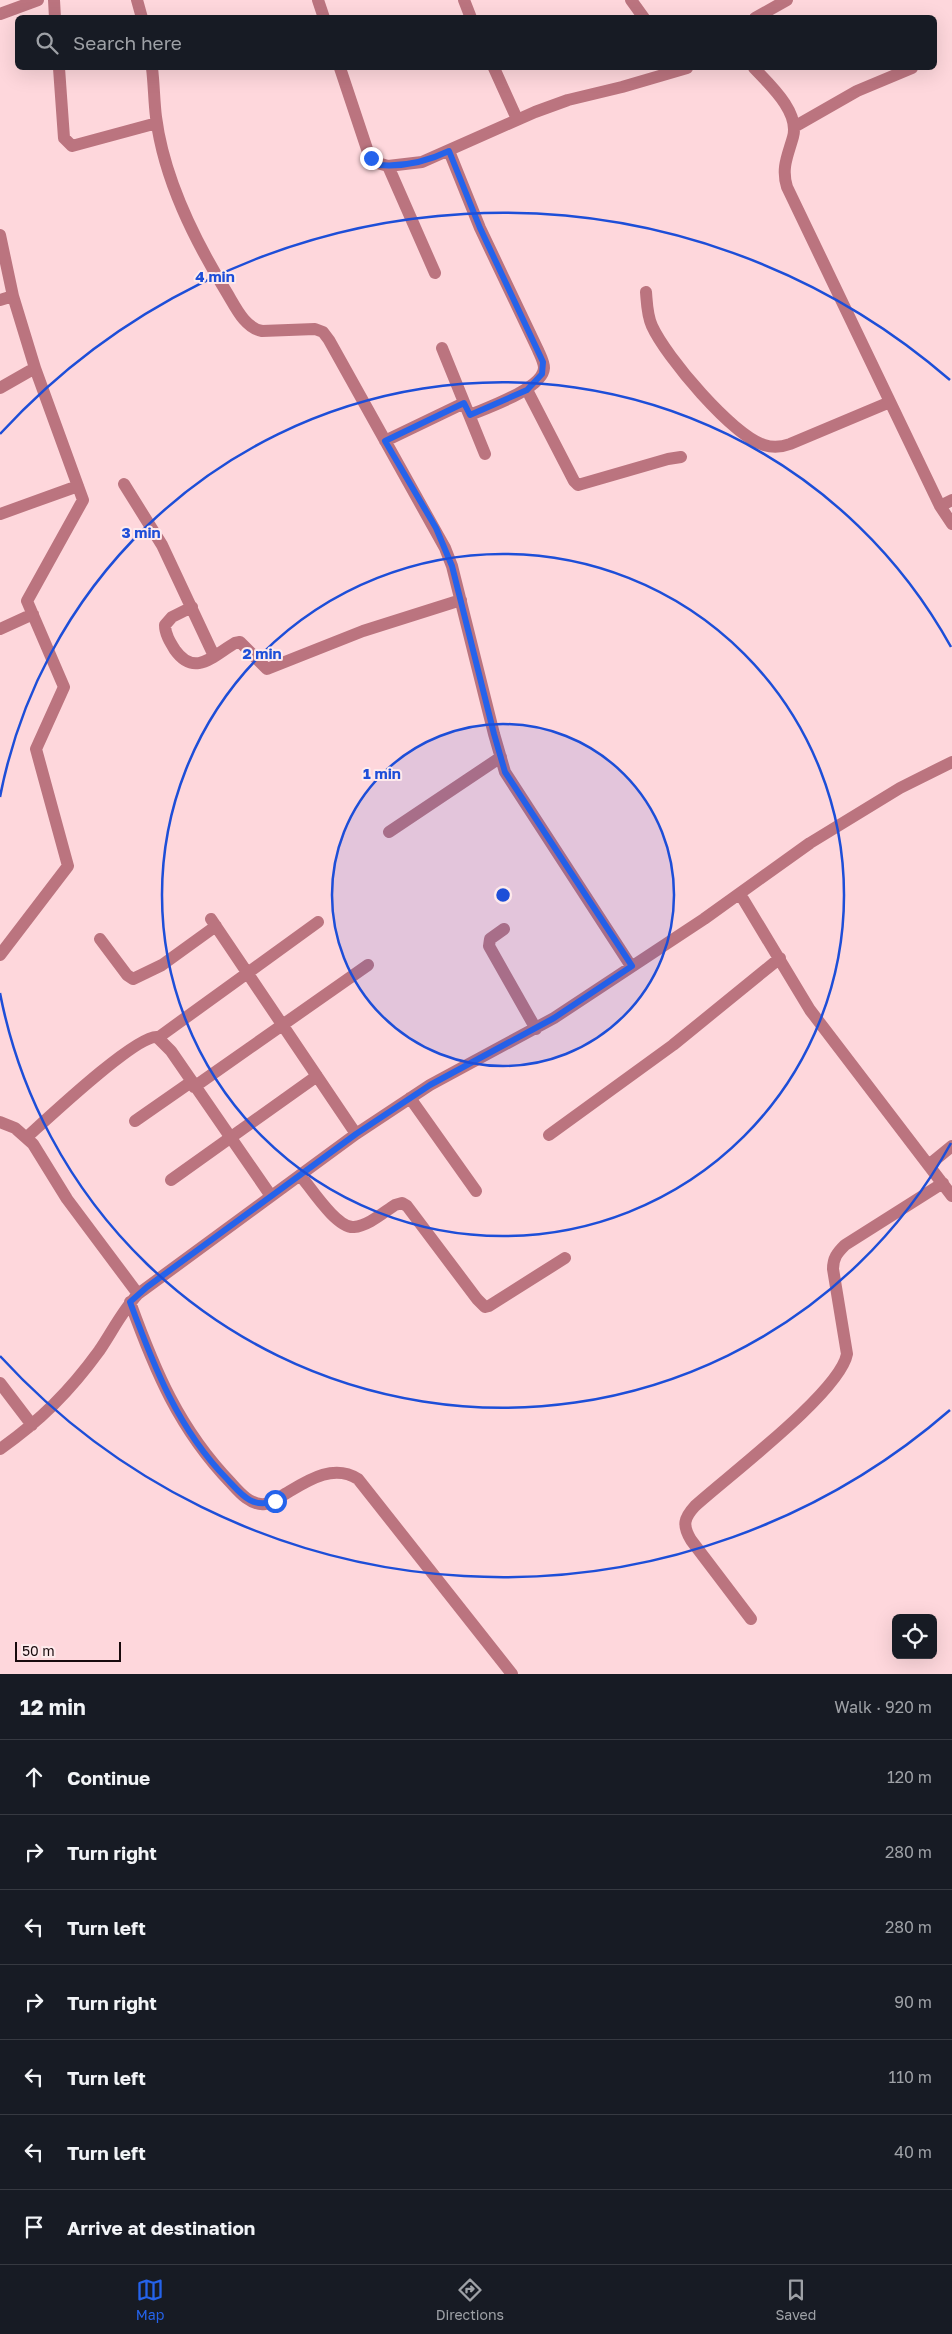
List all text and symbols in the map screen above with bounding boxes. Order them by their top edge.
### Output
search box [15,15,937,70]
icon: search [33,29,61,57]
text: Search here [73,31,182,54]
route end [360,147,383,170]
text: 4 min [195,267,235,285]
text: 3 min [121,523,161,541]
text: 2 min [242,644,282,662]
text: 1 min [363,764,401,782]
centre of rings [494,886,512,904]
route start [264,1490,287,1513]
map controls [892,1614,937,1659]
button: locate [892,1614,937,1659]
scale bar [15,1639,121,1662]
text: 50 m [22,1642,55,1659]
text: 12 min [20,1694,86,1720]
text: Walk · 920 m [834,1697,932,1717]
icon: ahead [20,1763,48,1791]
text: Continue [67,1766,150,1789]
text: 120 m [887,1767,932,1787]
icon: right [20,1838,48,1866]
text: Turn right [67,1841,157,1864]
text: 280 m [885,1842,932,1862]
icon: left [20,1913,48,1941]
text: Turn left [67,1916,146,1939]
text: 280 m [885,1917,932,1937]
icon: right [20,1988,48,2016]
text: Turn right [67,1991,157,2014]
text: 90 m [894,1992,932,2012]
icon: left [20,2063,48,2091]
text: Turn left [67,2066,146,2089]
text: 110 m [888,2067,932,2087]
icon: left [20,2138,48,2166]
text: Turn left [67,2141,146,2164]
text: 40 m [894,2142,932,2162]
icon: arrive [20,2213,48,2241]
text: Arrive at destination [67,2216,255,2239]
tab: Map [136,2276,164,2323]
tab: Directions [436,2276,504,2323]
tab: Saved [775,2276,816,2323]

